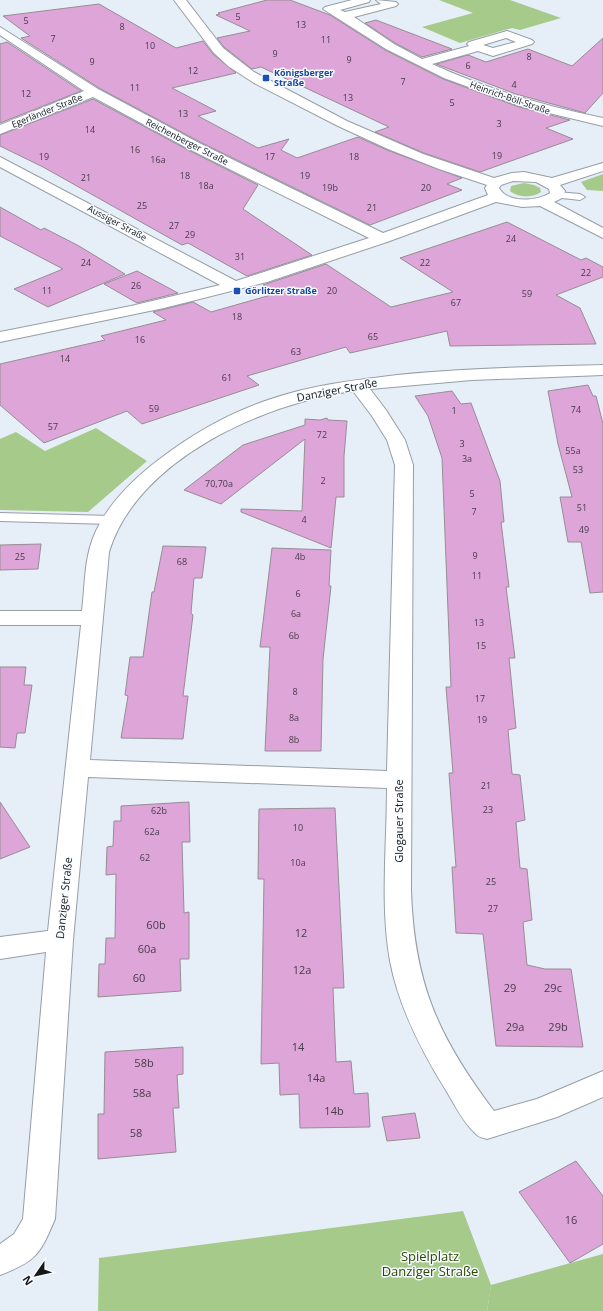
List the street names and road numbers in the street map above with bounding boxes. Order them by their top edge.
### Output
street label: Heinrich-Böll-Straße [468,78,552,117]
street label: Egerländer Straße [9,90,84,131]
street label: Reichenberger Straße [144,115,231,168]
street label: Aussiger Straße [85,201,149,244]
street label: Danziger Straße [295,374,379,405]
street label: Glogauer Straße [391,779,406,863]
street label: Danziger Straße [52,856,75,939]

